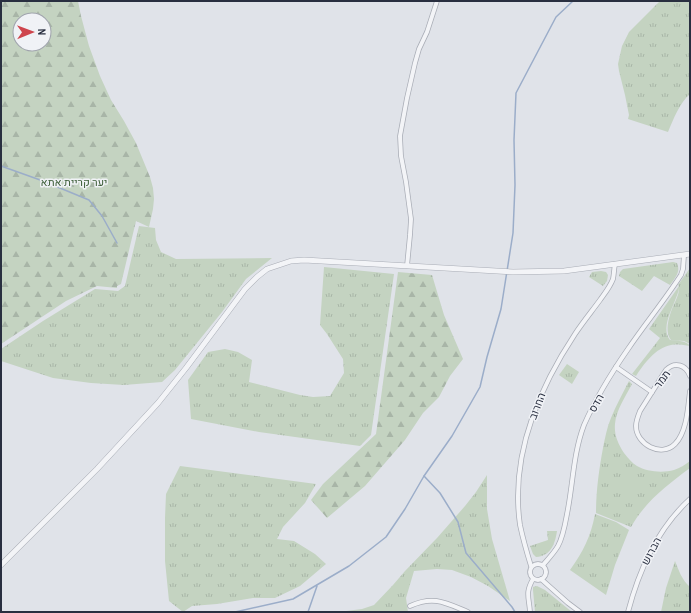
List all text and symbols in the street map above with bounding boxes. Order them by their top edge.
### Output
north arrow [12,12,52,52]
text: N [35,28,49,35]
park label: יער קריית אתא [41,175,107,189]
street label: תמר [651,367,673,391]
street label: החרוב [526,391,548,421]
street label: הדס [585,391,607,415]
street label: הברוש [638,535,664,567]

